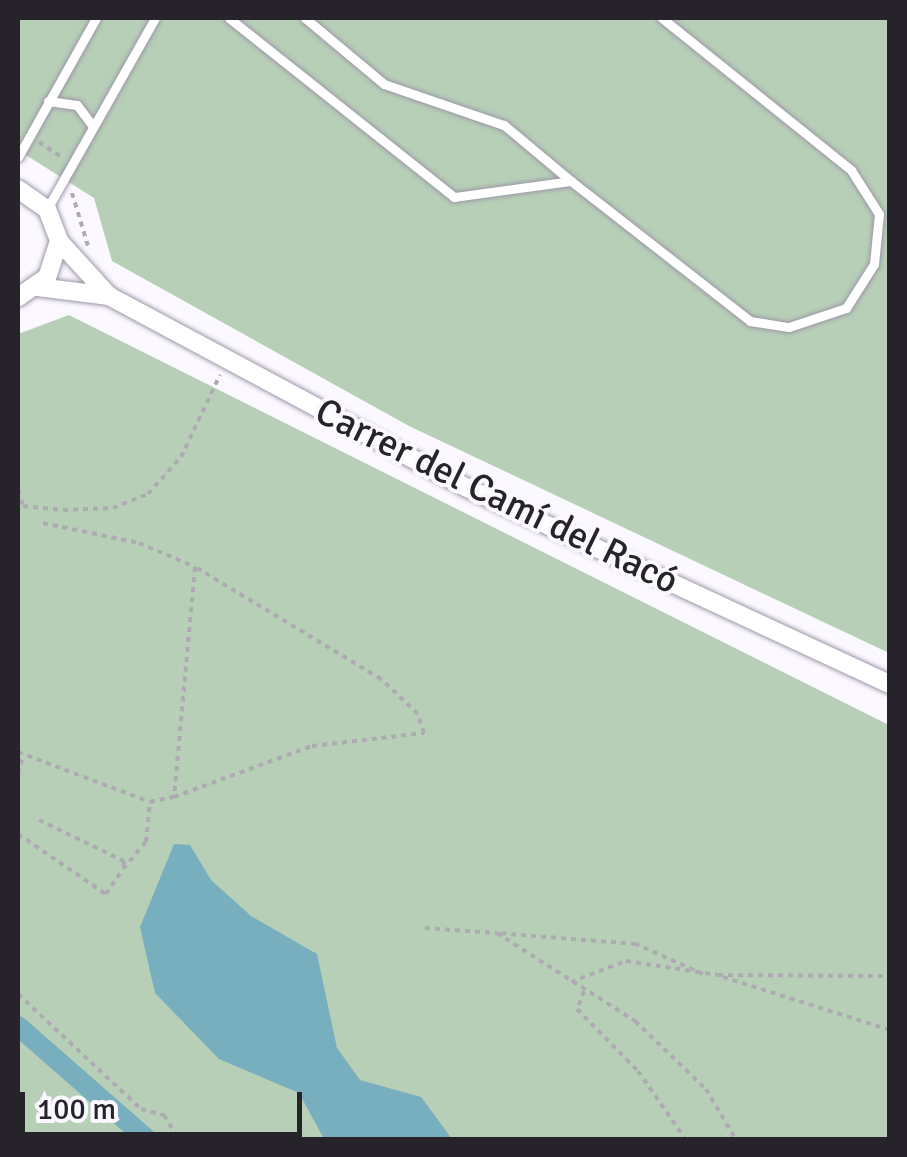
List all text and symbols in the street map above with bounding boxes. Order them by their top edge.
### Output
street label: Carrer del Camí del Racó [308,388,686,604]
scale bar [25,1072,308,1134]
text: 100 m [37,1091,116,1128]

